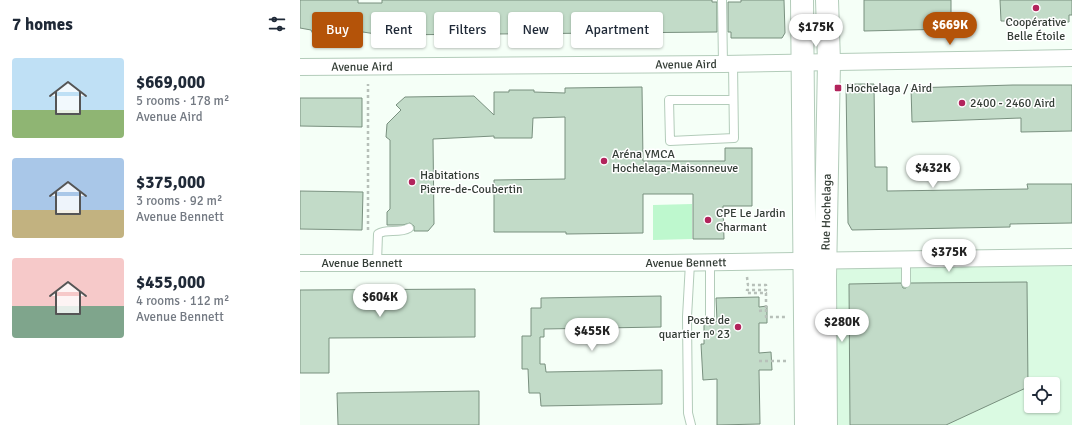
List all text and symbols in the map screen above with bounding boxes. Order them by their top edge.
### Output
marker: Coopérative Belle Étoile [1031,3,1041,13]
chip: Buy [312,12,363,48]
chip: Rent [371,12,426,48]
chip: Filters [434,12,500,48]
chip: New [508,12,563,48]
chip: Apartment [571,12,663,48]
pin: $669K [922,12,978,46]
icon: filters [266,13,288,35]
text: 7 homes [12,14,73,35]
pin: $175K [788,14,844,48]
place label: Coopérative Belle Étoile [1005,15,1067,44]
text: $669K [932,17,968,33]
text: $175K [798,19,834,35]
street label: Avenue Aird [655,57,717,72]
street label: Avenue Aird [331,59,393,74]
text: $669,000 [136,72,205,93]
icon: home [44,74,92,122]
place label: Hochelaga / Aird [846,81,932,96]
marker: Hochelaga / Aird [833,83,843,93]
text: 5 rooms · 178 m² [136,93,229,109]
place label: 2400 - 2460 Aird [970,96,1055,111]
marker: 2400 - 2460 Aird [957,98,967,108]
text: Avenue Aird [136,109,203,125]
place label: Aréna YMCA Hochelaga-Maisonneuve [612,147,738,176]
pin: $432K [905,155,961,189]
marker: Aréna YMCA Hochelaga-Maisonneuve [599,156,609,166]
text: $432K [915,160,951,176]
place label: Habitations Pierre-de-Coubertin [420,168,523,197]
text: $375,000 [136,172,205,193]
street label: Rue Hochelaga [818,173,834,251]
icon: home [44,174,92,222]
marker: Habitations Pierre-de-Coubertin [407,177,417,187]
text: 3 rooms · 92 m² [136,193,222,209]
place label: CPE Le Jardin Charmant [716,206,786,235]
text: Avenue Bennett [136,209,224,225]
marker: CPE Le Jardin Charmant [703,215,713,225]
pin: $375K [921,239,977,273]
text: $375K [931,244,967,260]
street label: Avenue Bennett [645,255,727,271]
street label: Avenue Bennett [321,256,403,271]
text: $455,000 [136,272,205,293]
icon: home [44,274,92,322]
pin: $604K [352,284,408,318]
text: $604K [362,289,398,305]
text: 4 rooms · 112 m² [136,293,229,309]
text: Avenue Bennett [136,309,224,325]
pin: $280K [814,309,870,343]
place label: Poste de quartier nº 23 [659,313,730,342]
text: $280K [824,314,860,330]
pin: $455K [564,318,620,352]
marker: Poste de quartier nº 23 [733,322,743,332]
text: $455K [574,323,610,339]
map controls [1024,377,1060,413]
button: locate [1024,377,1060,413]

